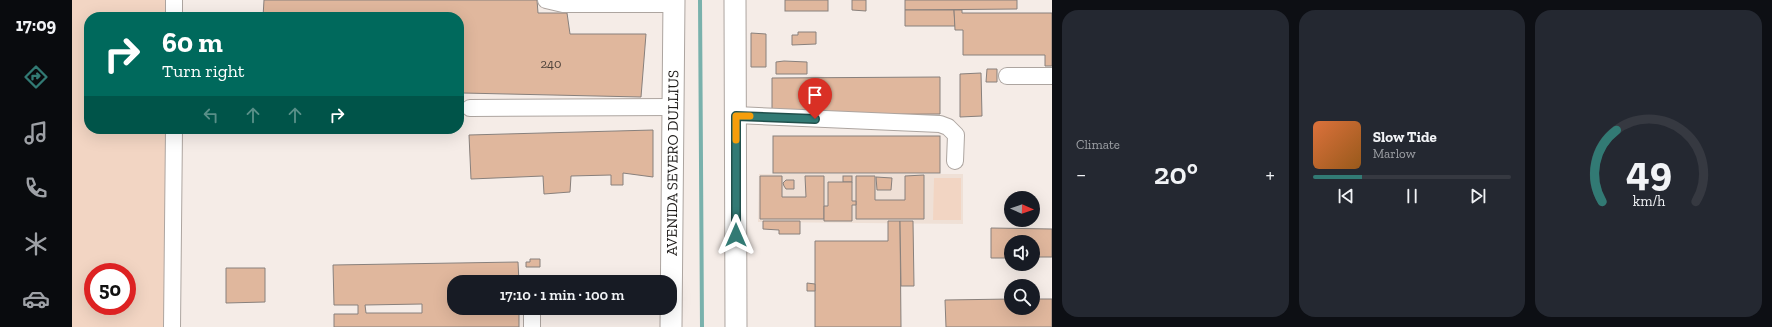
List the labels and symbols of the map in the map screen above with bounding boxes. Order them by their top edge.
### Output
house number: 240 [540,56,562,71]
street label: AVENIDA SEVERO DULLIUS [663,70,682,256]
pin [798,78,832,119]
north arrow [1004,191,1040,227]
position arrow [715,214,757,256]
speed limit sign: 50 [84,263,136,315]

